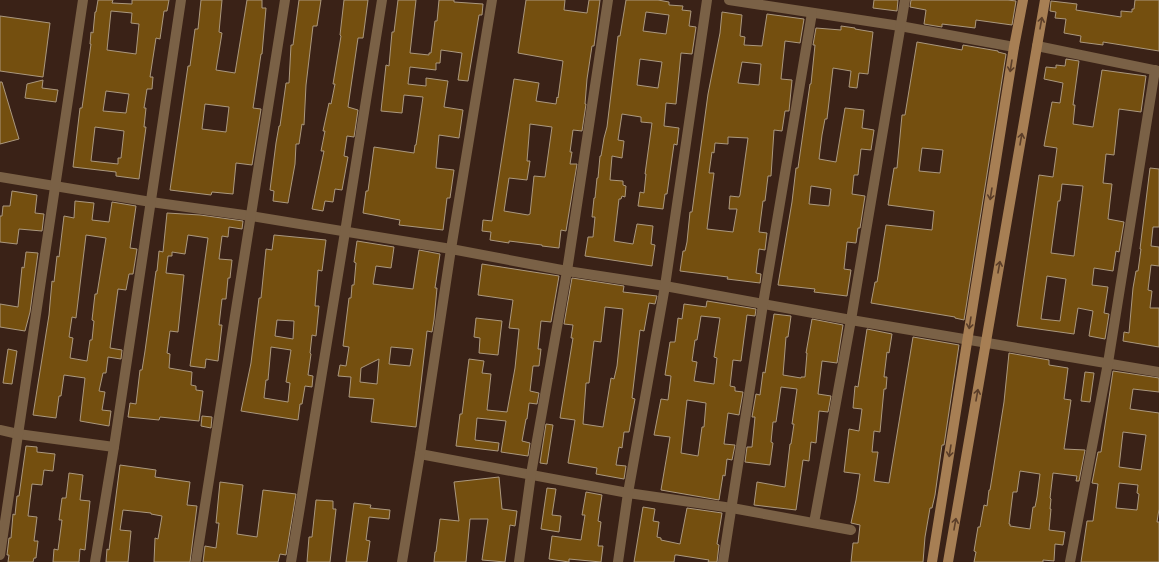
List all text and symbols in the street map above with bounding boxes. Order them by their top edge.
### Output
one-way arrow [1038,17,1046,30]
one-way arrow [1007,59,1015,72]
one-way arrow [1017,133,1025,146]
one-way arrow [987,187,995,200]
one-way arrow [995,261,1003,274]
one-way arrow [966,316,974,329]
one-way arrow [973,389,981,402]
one-way arrow [946,444,954,457]
one-way arrow [951,517,959,530]

